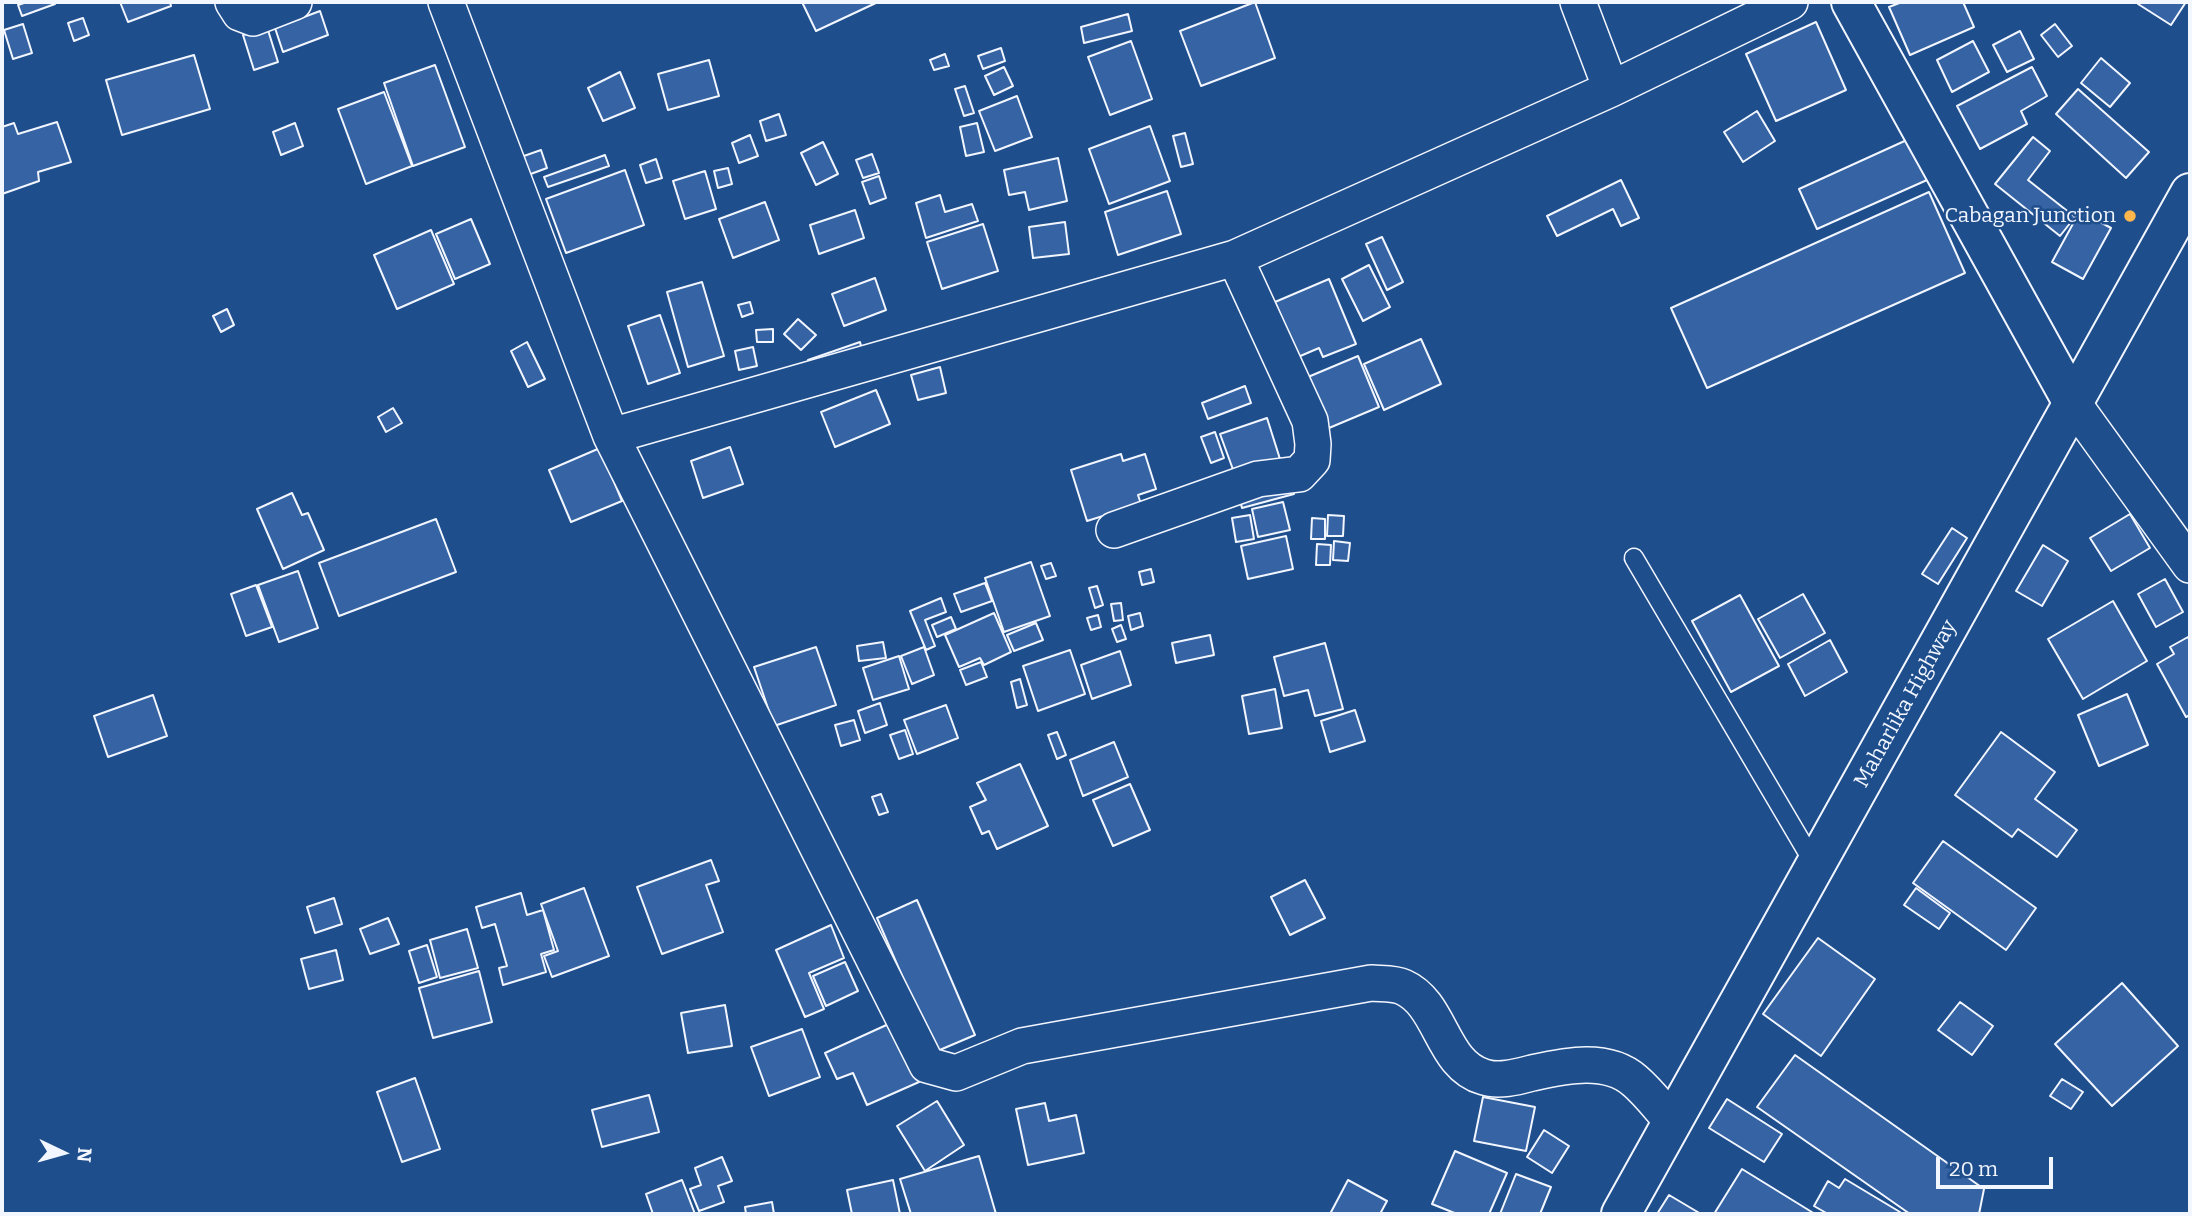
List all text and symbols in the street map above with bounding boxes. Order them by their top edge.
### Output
place label: Cabagan Junction [1945,203,2116,229]
marker: Cabagan Junction [2122,208,2138,224]
street label: Maharlika Highway [1849,616,1963,792]
north arrow [28,1118,98,1188]
scale bar [1940,1142,2057,1186]
text: N [72,1147,97,1163]
text: 20 m [1949,1156,1998,1182]

